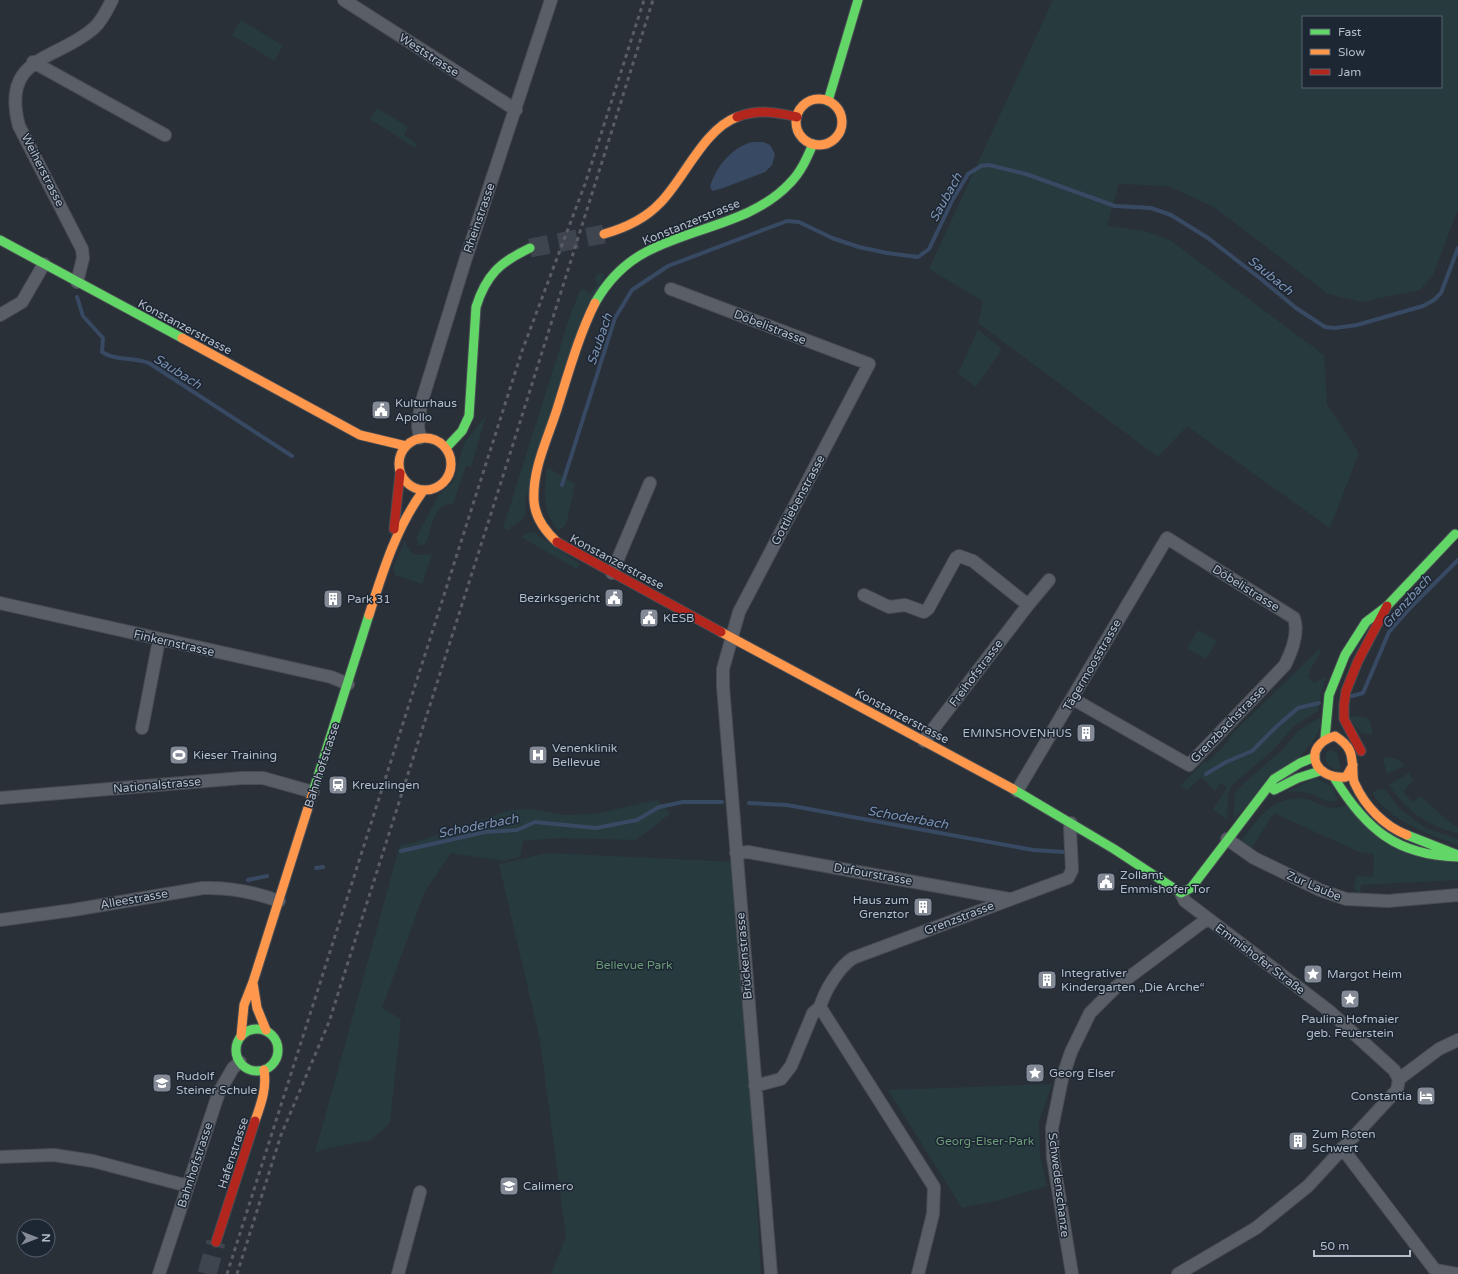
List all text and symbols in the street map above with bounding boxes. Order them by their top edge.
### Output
legend [1302,16,1442,88]
text: Fast [1338,25,1362,39]
street label: Weststrasse [396,30,462,80]
text: Slow [1338,45,1365,59]
text: Jam [1338,65,1361,79]
street label: Weiherstrasse [19,131,67,209]
water label: Saubach [926,169,966,225]
street label: Rheinstrasse [461,181,498,255]
street label: Konstanzerstrasse [640,196,742,248]
water label: Saubach [1245,253,1297,300]
street label: Konstanzerstrasse [136,296,235,358]
street label: Döbelistrasse [732,307,808,347]
water label: Saubach [584,310,617,367]
water label: Saubach [151,351,205,393]
place label: Kulturhaus Apollo [395,396,457,424]
public building icon: Kulturhaus Apollo [370,399,392,421]
street label: Gottliebenstrasse [768,452,828,547]
street label: Konstanzerstrasse [568,531,667,593]
street label: Döbelistrasse [1210,562,1282,614]
water label: Grenzbach [1378,571,1436,632]
public building icon: Bezirksgericht [603,587,625,609]
building icon: Park 31 [322,588,344,610]
place label: Bezirksgericht [519,591,600,605]
place label: Park 31 [347,592,391,606]
public building icon: KESB [638,607,660,629]
place label: KESB [663,611,694,625]
street label: Tägermoosstrasse [1060,617,1124,713]
street label: Finkernstrasse [132,627,216,659]
street label: Freihofstrasse [946,637,1006,709]
street label: Grenzbachstrasse [1188,682,1268,765]
street label: Konstanzerstrasse [853,685,952,747]
street label: Bahnhofstrasse [302,720,342,809]
building icon: EMINSHOVENHUS [1075,722,1097,744]
place label: EMINSHOVENHUS [962,726,1072,740]
place label: Venenklinik Bellevue [552,741,618,769]
sports icon: Kieser Training [168,744,190,766]
hospital icon: Venenklinik Bellevue [527,744,549,766]
place label: Kieser Training [193,748,277,762]
street label: Nationalstrasse [113,774,202,796]
station icon: Kreuzlingen [327,774,349,796]
place label: Kreuzlingen [352,778,420,792]
water label: Schoderbach [866,803,950,833]
water label: Schoderbach [437,810,521,842]
street label: Dufourstrasse [833,860,914,888]
place label: Zollamt Emmishofer Tor [1120,868,1210,896]
street label: Zur Laube [1285,868,1344,904]
public building icon: Zollamt Emmishofer Tor [1095,871,1117,893]
street label: Alleestrasse [99,886,169,912]
place label: Haus zum Grenztor [853,893,909,921]
building icon: Haus zum Grenztor [912,896,934,918]
street label: Grenzstrasse [922,898,996,938]
street label: Brückenstrasse [733,912,755,1000]
street label: Emmishofer Straße [1212,921,1308,997]
park label: Bellevue Park [596,958,673,972]
place icon: Margot Heim [1302,963,1324,985]
place label: Integrativer Kindergarten „Die Arche“ [1061,966,1205,994]
place label: Margot Heim [1327,967,1402,981]
building icon: Integrativer Kindergarten „Die Arche“ [1036,969,1058,991]
place icon: Paulina Hofmaier geb. Feuerstein [1339,988,1361,1010]
place label: Paulina Hofmaier geb. Feuerstein [1301,1012,1399,1040]
place icon: Georg Elser [1024,1062,1046,1084]
place label: Georg Elser [1049,1066,1115,1080]
place label: Rudolf Steiner Schule [176,1069,258,1097]
school or university icon: Rudolf Steiner Schule [151,1072,173,1094]
hotel icon: Constantia [1415,1085,1437,1107]
place label: Constantia [1351,1089,1412,1103]
street label: Hafenstrasse [215,1115,251,1190]
street label: Bahnhofstrasse [175,1120,215,1209]
place label: Zum Roten Schwert [1312,1127,1376,1155]
building icon: Zum Roten Schwert [1287,1130,1309,1152]
street label: Schwedenschanze [1046,1132,1072,1238]
park label: Georg-Elser-Park [936,1134,1035,1148]
school or university icon: Calimero [498,1175,520,1197]
place label: Calimero [523,1179,574,1193]
north arrow [16,1218,56,1258]
scale bar [1314,1232,1410,1258]
text: N [39,1234,52,1242]
text: 50 m [1320,1239,1349,1253]

